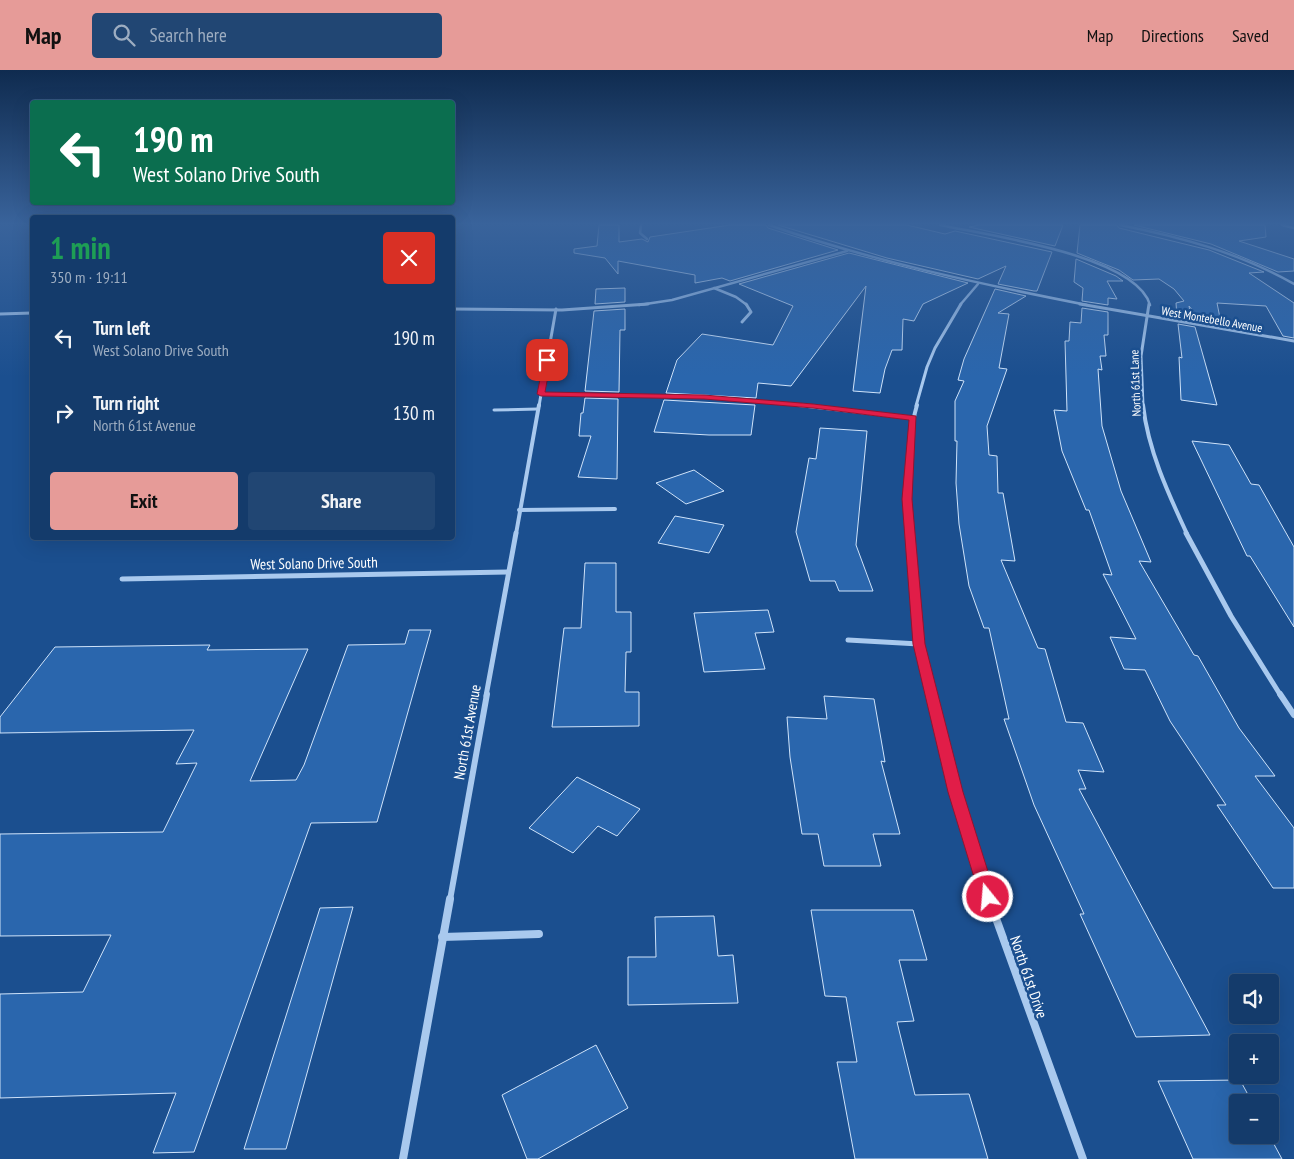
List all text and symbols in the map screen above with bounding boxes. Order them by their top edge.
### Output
search box [92,13,442,58]
text: Map [25,20,62,51]
icon: search [110,21,138,49]
text: Search here [150,23,227,47]
text: Map [1087,24,1113,47]
text: Directions [1141,24,1204,47]
text: Saved [1232,24,1269,47]
text: 190 m [133,116,214,162]
icon: left [50,120,115,185]
text: West Solano Drive South [133,160,320,188]
text: 1 min [50,228,111,267]
button: close [383,232,435,284]
text: 350 m · 19:11 [50,267,128,287]
street label: West Montebello Avenue [1160,303,1264,335]
text: Turn left [93,316,150,340]
icon: left [50,324,78,352]
text: 190 m [393,326,435,350]
pin [526,339,568,381]
text: West Solano Drive South [93,340,229,360]
icon: arrive [533,346,561,374]
street label: North 61st Lane [1126,349,1144,417]
text: Turn right [93,391,159,415]
icon: right [50,399,78,427]
text: 130 m [393,401,435,425]
text: North 61st Avenue [93,415,196,435]
button: Exit [50,472,238,530]
button: Share [248,472,435,530]
street label: West Solano Drive South [250,552,378,574]
street label: North 61st Avenue [449,683,485,781]
position arrow [961,870,1013,922]
street label: North 61st Drive [1006,933,1052,1021]
map controls [1229,974,1279,1144]
button: sound [1229,974,1279,1024]
button: + [1229,1034,1279,1084]
button: − [1229,1094,1279,1144]

